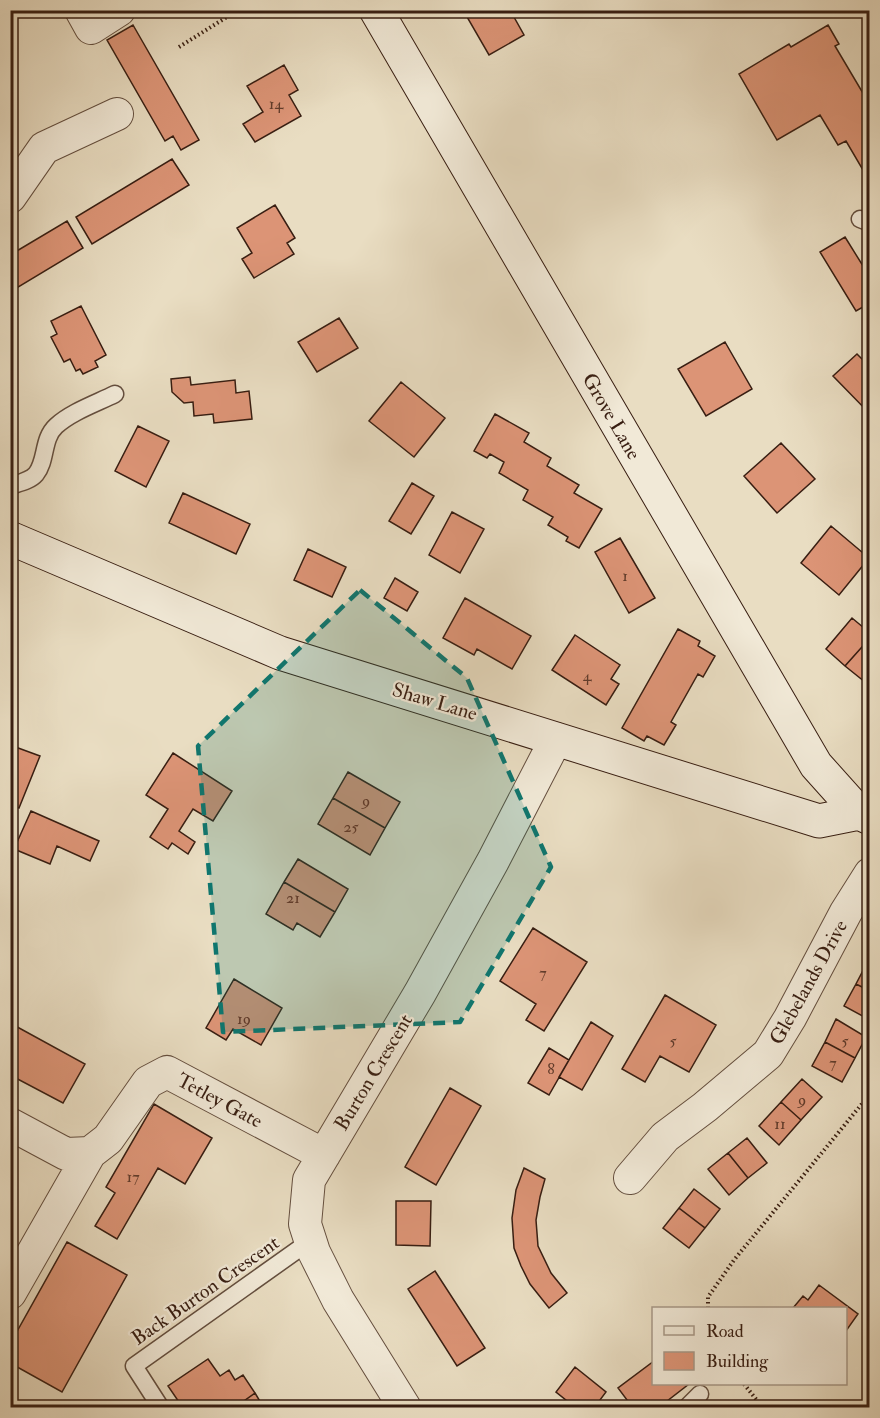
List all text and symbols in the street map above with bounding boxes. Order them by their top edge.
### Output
house number: 14 [269,94,285,114]
street label: Grove Lane [577,368,646,464]
house number: 1 [622,566,628,586]
house number: 4 [583,666,593,686]
street label: Shaw Lane [389,677,480,726]
house number: 9 [361,791,370,811]
house number: 25 [343,817,359,837]
house number: 21 [286,888,300,908]
street label: Glebelands Drive [764,916,853,1049]
house number: 7 [539,963,547,983]
house number: 19 [237,1009,251,1029]
street label: Burton Crescent [329,1009,418,1135]
house number: 5 [669,1031,677,1051]
house number: 5 [841,1031,849,1051]
house number: 7 [829,1053,837,1073]
house number: 8 [547,1059,555,1079]
street label: Tetley Gate [173,1067,267,1133]
house number: 9 [797,1090,806,1110]
house number: 11 [774,1114,786,1134]
house number: 17 [126,1167,140,1187]
street label: Back Burton Crescent [127,1230,284,1351]
legend [652,1307,847,1385]
text: Road [706,1320,744,1343]
text: Building [706,1350,769,1373]

